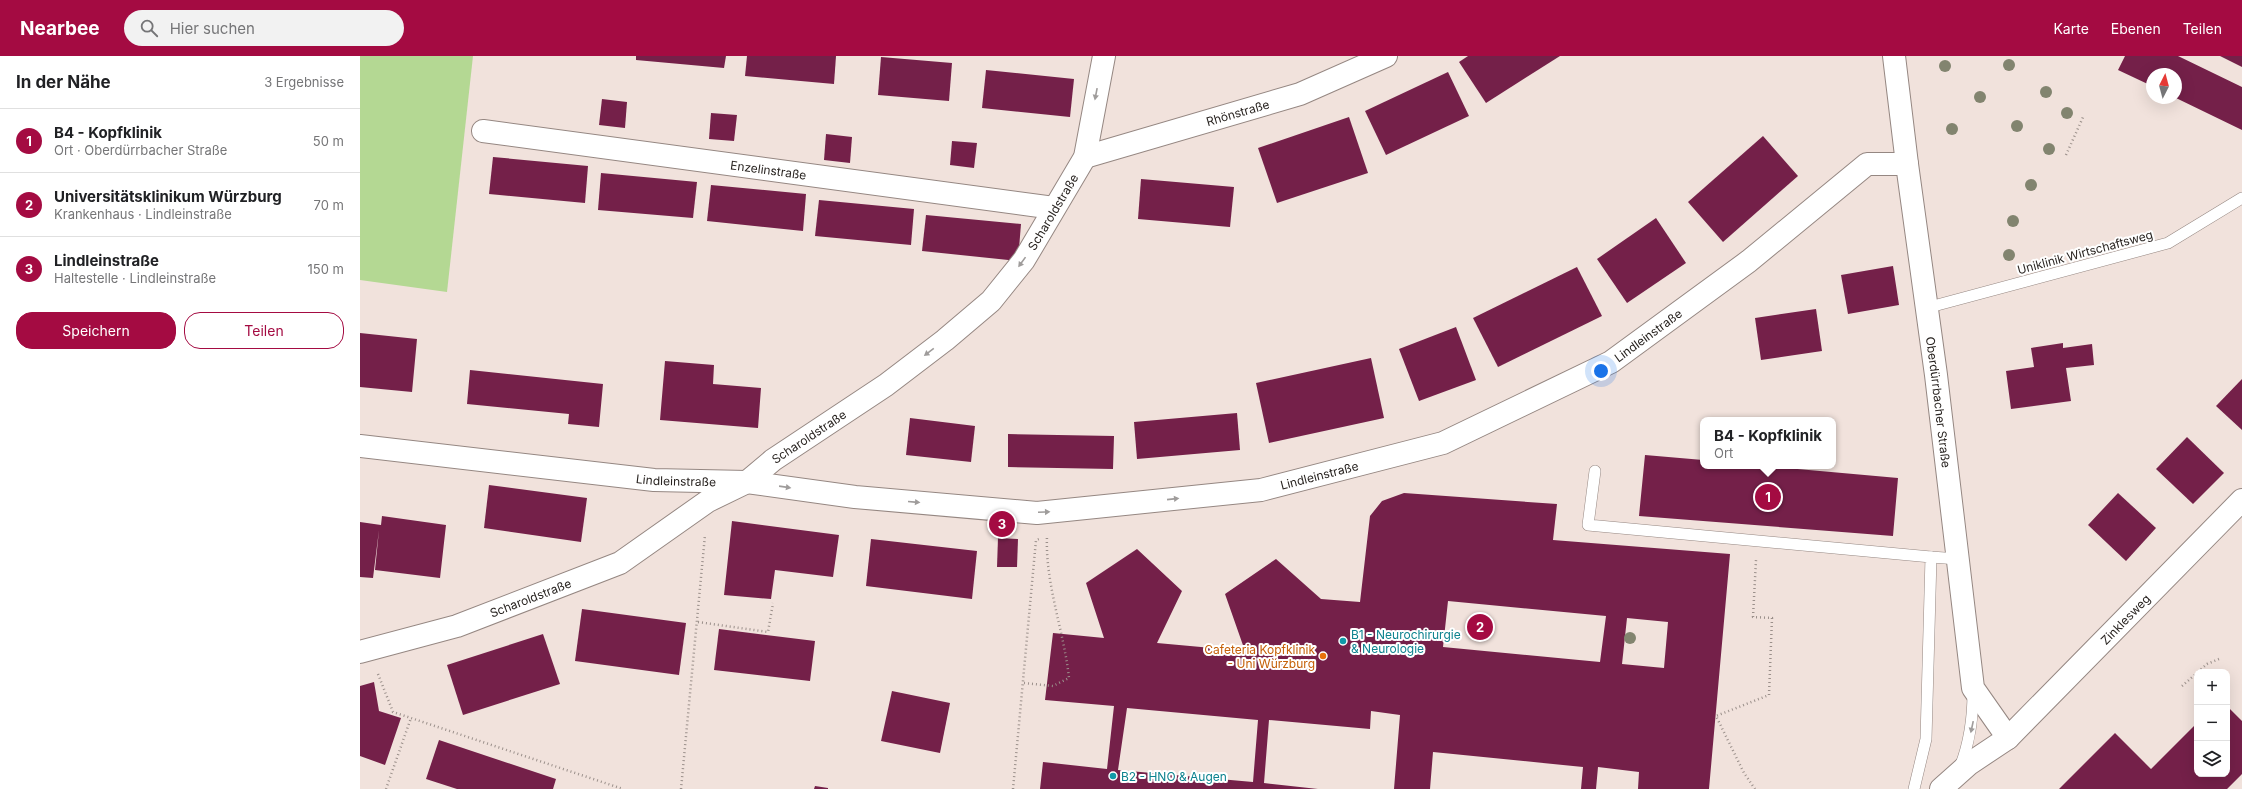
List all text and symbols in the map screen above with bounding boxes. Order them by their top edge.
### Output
search box [124,10,404,46]
text: Nearbee [20,17,100,40]
icon: search [138,17,160,39]
text: Hier suchen [170,19,255,38]
text: Karte [2053,20,2089,37]
text: Ebenen [2111,20,2161,37]
text: Teilen [2183,20,2222,37]
north arrow [2146,68,2182,104]
text: In der Nähe [16,72,111,92]
text: 3 Ergebnisse [264,74,344,90]
one-way arrow [1093,88,1099,100]
street label: Rhönstraße [1204,96,1271,129]
text: B4 - Kopfklinik [54,123,162,142]
text: 1 [26,133,32,149]
text: 50 m [313,133,344,149]
text: Ort · Oberdürrbacher Straße [54,142,227,158]
street label: Enzelinstraße [729,157,807,182]
street label: Scharoldstraße [1024,171,1081,253]
text: Universitätsklinikum Würzburg [54,187,282,206]
text: 2 [25,197,33,213]
text: 70 m [314,197,344,213]
text: Krankenhaus · Lindleinstraße [54,206,232,222]
street label: Uniklinik Wirtschaftsweg [2016,227,2154,277]
text: Lindleinstraße [54,251,159,270]
one-way arrow [1019,257,1027,267]
text: 3 [25,261,33,277]
text: 150 m [308,261,344,277]
text: Haltestelle · Lindleinstraße [54,270,216,286]
street label: Lindleinstraße [1611,305,1685,365]
button: Speichern [16,312,176,349]
button: Teilen [184,312,344,349]
street label: Oberdürrbacher Straße [1923,335,1954,469]
one-way arrow [924,347,935,356]
your location [1591,361,1611,381]
street label: Scharoldstraße [769,406,849,466]
popup [1700,417,1836,469]
text: B4 - Kopfklinik [1714,426,1822,445]
text: Ort [1714,445,1733,461]
street label: Lindleinstraße [1279,458,1360,492]
street label: Lindleinstraße [635,470,716,489]
pin: 1 [1755,482,1781,512]
one-way arrow [779,484,791,490]
one-way arrow [1167,496,1179,502]
one-way arrow [908,499,920,506]
pin: 3 [989,509,1015,539]
one-way arrow [1038,509,1051,515]
street label: Scharoldstraße [487,575,573,620]
street label: Zinklesweg [2097,591,2153,647]
pin: 2 [1467,612,1493,642]
place label: B1 - Neurochirurgie & Neurologie [1351,627,1461,656]
marker: B1 - Neurochirurgie & Neurologie [1338,636,1348,646]
place label: Cafeteria Kopfklinik - Uni Würzburg [1204,642,1315,671]
marker: Cafeteria Kopfklinik - Uni Würzburg [1318,651,1328,661]
map controls [2194,669,2230,777]
button: + [2194,669,2230,705]
button: − [2194,705,2230,741]
one-way arrow [1968,720,1974,733]
button: layers [2194,741,2230,777]
place label: B2 - HNO & Augen [1121,769,1227,784]
marker: B2 - HNO & Augen [1108,771,1118,781]

